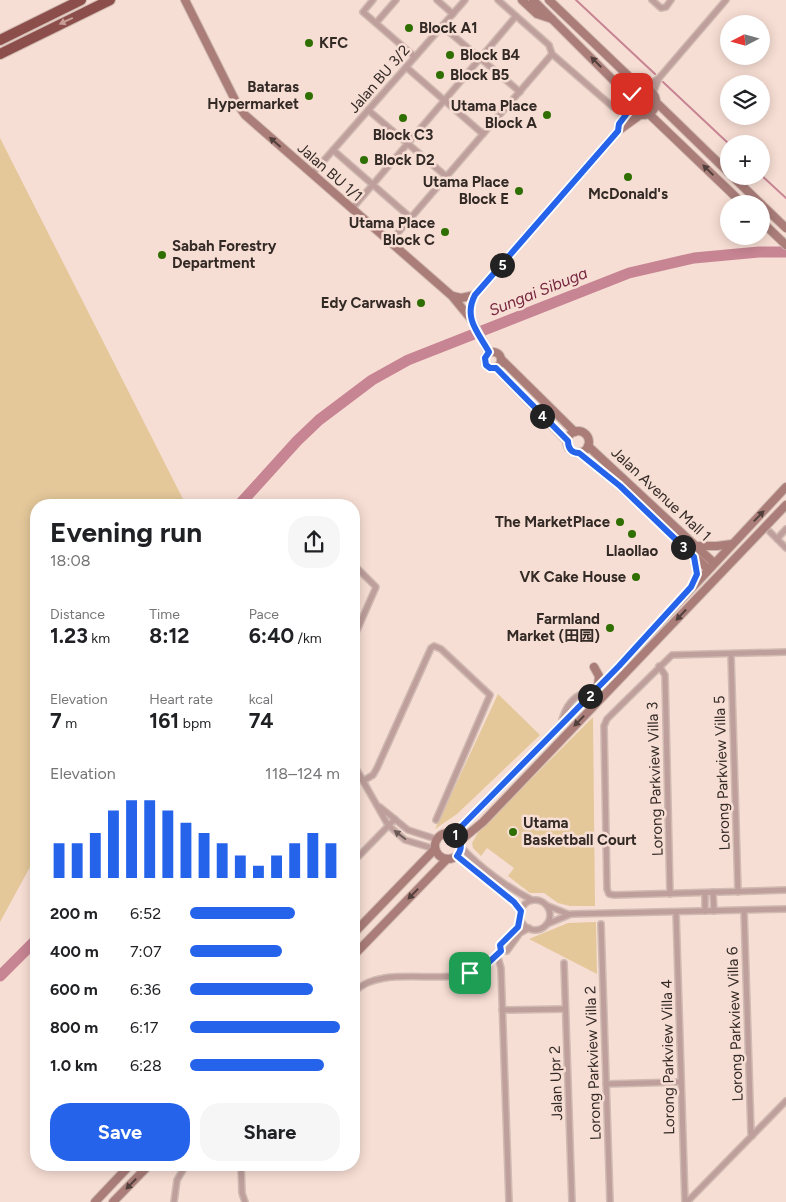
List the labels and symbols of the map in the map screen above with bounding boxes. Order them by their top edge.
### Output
north arrow [720,15,770,65]
one-way arrow [59,17,73,25]
place label: Block A1 [419,19,477,37]
marker: Block A1 [403,22,415,34]
place label: KFC [319,34,348,52]
marker: KFC [303,37,315,49]
street label: Jalan BU 3/2 [345,41,413,117]
place label: Block B4 [460,46,521,64]
marker: Block B4 [444,49,456,61]
one-way arrow [590,56,602,68]
place label: Block B5 [450,66,510,84]
marker: Block B5 [434,69,446,81]
pin [611,73,653,115]
place label: Bataras Hypermarket [207,78,299,113]
marker: Bataras Hypermarket [303,90,315,102]
place label: Utama Place Block A [451,97,538,132]
marker: Utama Place Block A [541,109,553,121]
marker: Block C3 [397,112,409,124]
place label: Block C3 [373,126,433,144]
one-way arrow [269,136,282,147]
street label: Jalan BU 1/1 [294,139,366,205]
place label: Block D2 [374,151,435,169]
marker: Block D2 [358,154,370,166]
one-way arrow [702,164,714,176]
marker: McDonald's [622,171,634,183]
place label: Utama Place Block E [423,173,510,208]
marker: Utama Place Block E [513,185,525,197]
place label: McDonald's [588,185,668,203]
place label: Utama Place Block C [349,214,436,249]
marker: Utama Place Block C [439,226,451,238]
place label: Sabah Forestry Department [172,237,277,272]
marker: Sabah Forestry Department [156,249,168,261]
pin: 5 [490,252,514,278]
water label: Sungai Sibuga [486,263,590,320]
place label: Edy Carwash [321,294,411,312]
marker: Edy Carwash [415,297,427,309]
pin: 4 [530,404,554,428]
street label: Jalan Avenue Mall 1 [607,443,715,545]
one-way arrow [753,510,765,522]
place label: The MarketPlace [495,513,611,531]
marker: The MarketPlace [614,516,626,528]
marker: Llaollao [626,528,638,540]
pin: 3 [670,534,696,560]
place label: Llaollao [606,542,659,560]
place label: VK Cake House [519,568,627,586]
marker: VK Cake House [630,571,642,583]
one-way arrow [675,609,687,621]
place label: Farmland Market (田园) [506,610,600,645]
marker: Farmland Market (田园) [604,622,616,634]
pin: 2 [578,684,602,708]
street label: Lorong Parkview Villa 5 [710,695,734,851]
street label: Lorong Parkview Villa 3 [643,702,667,856]
one-way arrow [574,715,586,727]
place label: Utama Basketball Court [523,814,637,849]
pin: 1 [442,822,468,848]
marker: Utama Basketball Court [507,826,519,838]
one-way arrow [393,830,407,840]
one-way arrow [407,888,419,900]
street label: Lorong Parkview Villa 6 [723,946,747,1102]
pin [449,952,491,994]
street label: Lorong Parkview Villa 4 [658,979,678,1135]
street label: Lorong Parkview Villa 2 [581,985,605,1141]
street label: Jalan Upr 2 [546,1045,566,1121]
one-way arrow [125,1177,137,1189]

